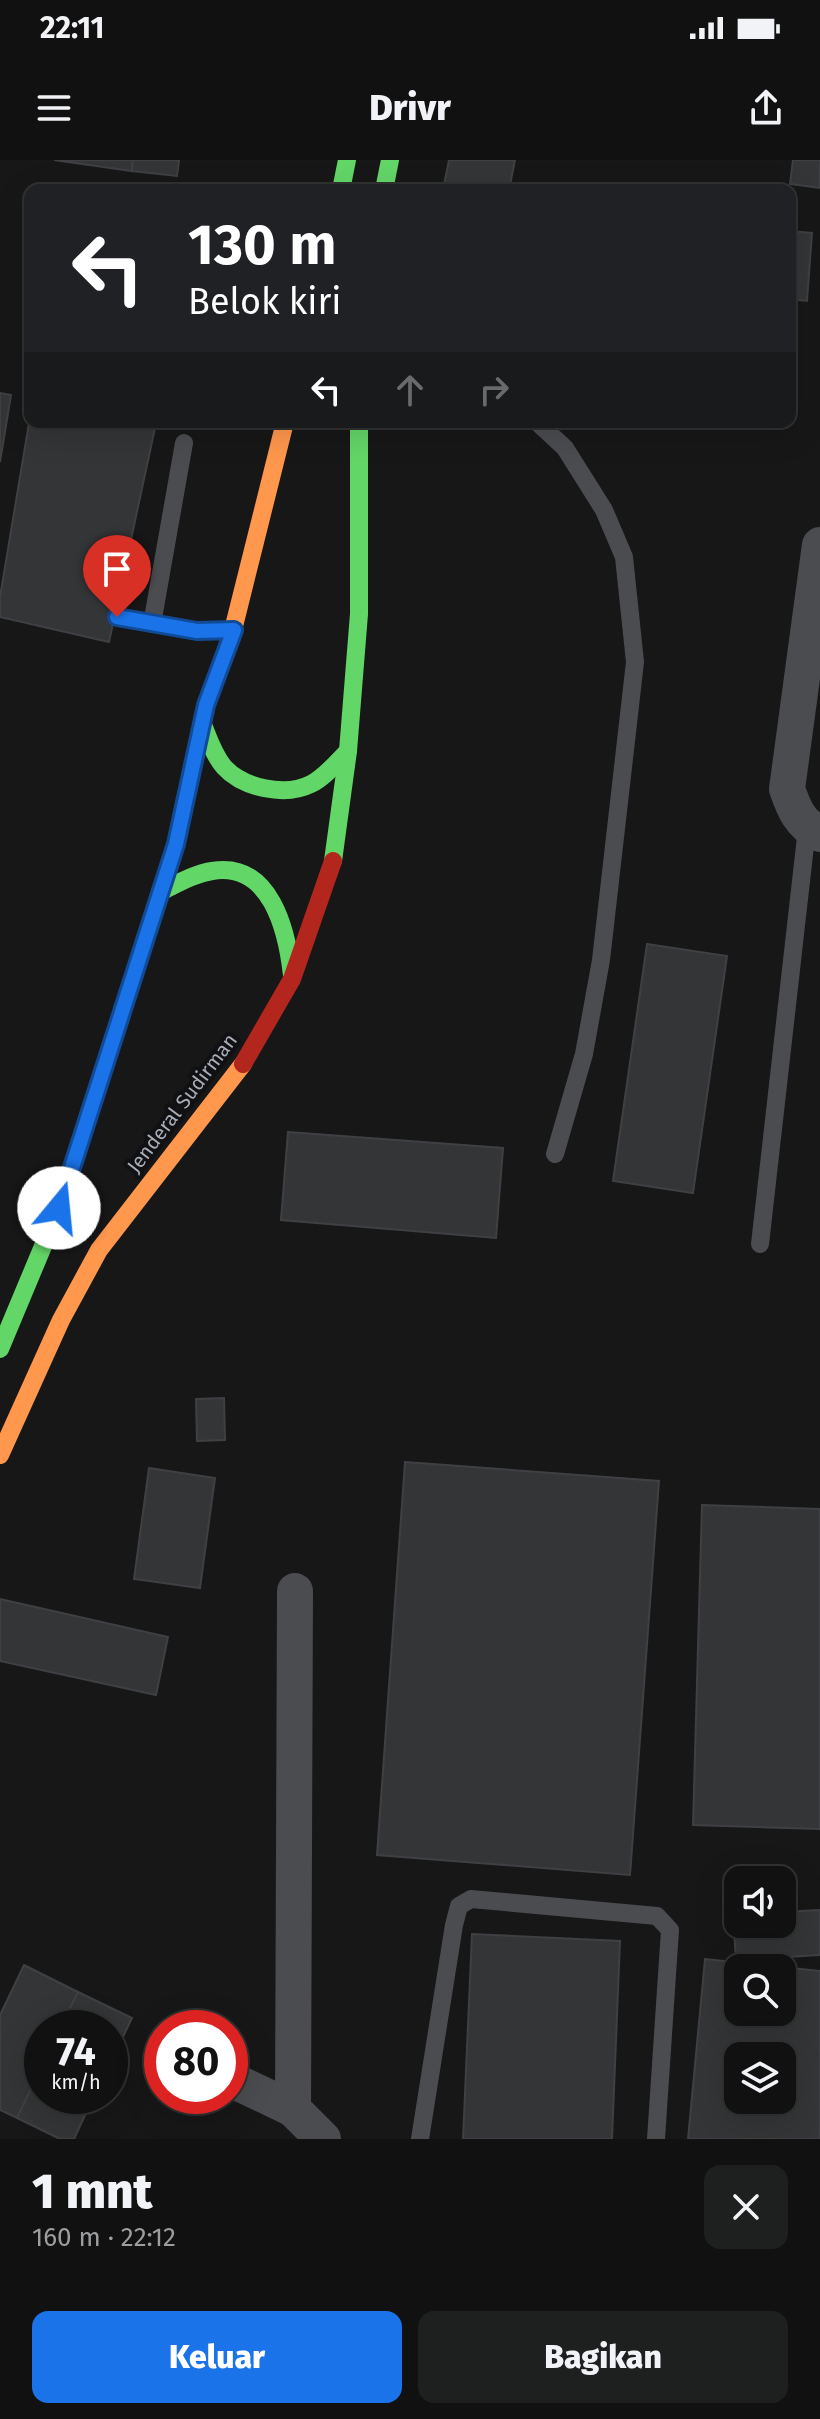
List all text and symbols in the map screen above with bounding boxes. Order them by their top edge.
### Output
text: 22:11 [40,10,105,46]
icon: menu [32,86,76,130]
text: Drivr [369,86,451,130]
icon: share [744,86,788,130]
text: 130 m [188,212,336,279]
icon: left [56,216,160,320]
text: Belok kiri [188,280,342,324]
icon: left [304,368,348,412]
icon: ahead [388,368,432,412]
icon: right [472,368,516,412]
pin [83,535,151,617]
icon: arrive [95,547,139,591]
street label: Jenderal Sudirman [122,1029,242,1177]
position arrow [17,1166,101,1250]
map controls [724,1866,796,2114]
button: sound [724,1866,796,1938]
button: search [724,1954,796,2026]
speed limit sign: 80 [144,2010,248,2114]
text: 74 [56,2028,96,2076]
button: layers [724,2042,796,2114]
text: km/h [51,2070,101,2094]
text: 1 mnt [32,2163,152,2221]
button: close [704,2165,788,2249]
text: 160 m · 22:12 [32,2222,176,2253]
button: Keluar [32,2311,402,2403]
button: Bagikan [418,2311,788,2403]

